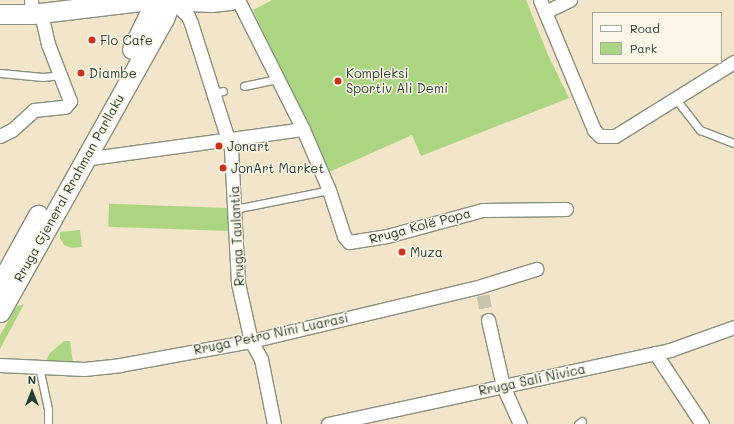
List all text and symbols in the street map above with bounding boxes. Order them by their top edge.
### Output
legend [592,12,722,64]
text: Road [630,20,660,36]
place label: Flo Cafe [100,32,153,48]
marker: Flo Cafe [87,35,97,45]
text: Park [630,40,657,56]
place label: Diambe [89,65,137,81]
place label: Kompleksi Sportiv Ali Demi [346,66,448,97]
marker: Diambe [76,68,86,78]
marker: Kompleksi Sportiv Ali Demi [333,76,343,86]
street label: Rruga Gjeneral Rrahman Parllaku [11,91,127,285]
place label: Jonart [227,138,269,154]
marker: Jonart [214,141,224,151]
place label: JonArt Market [231,160,324,176]
marker: JonArt Market [218,163,228,173]
street label: Rruga Taulantia [227,185,247,287]
street label: Rruga Kolë Popa [367,205,473,247]
place label: Muza [410,244,443,260]
marker: Muza [397,247,407,257]
street label: Rruga Petro Nini Luarasi [192,310,350,358]
street label: Rruga Sali Nivica [477,361,587,399]
north arrow [12,372,52,412]
text: N [28,372,36,387]

